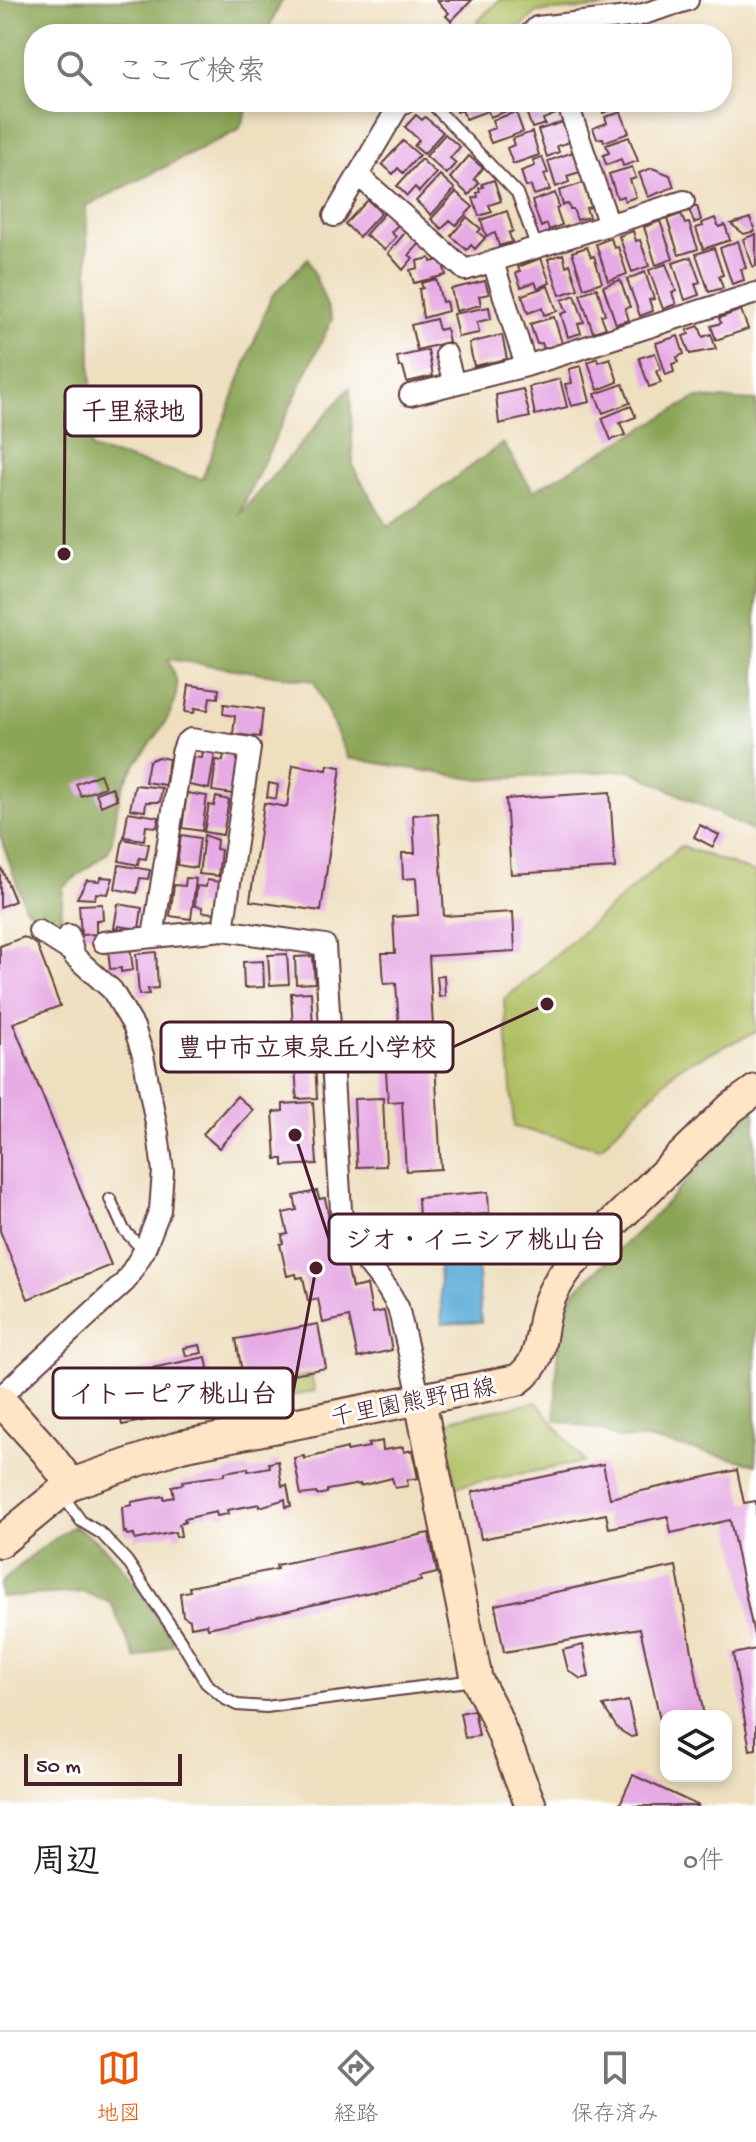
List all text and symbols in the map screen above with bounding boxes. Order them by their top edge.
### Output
search box [24,24,732,112]
icon: search [52,46,96,90]
text: ここで検索 [116,57,266,92]
callout: 千里緑地 [65,386,201,436]
text: 千里緑地 [81,398,185,431]
callout: 豊中市立東泉丘小学校 [161,1022,453,1072]
text: 豊中市立東泉丘小学校 [177,1034,437,1067]
callout: ジオ・イニシア桃山台 [329,1214,621,1264]
text: ジオ・イニシア桃山台 [345,1226,605,1259]
callout: イトーピア桃山台 [53,1368,293,1418]
street label: 千里園熊野田線 [328,1373,499,1435]
text: イトーピア桃山台 [69,1380,277,1413]
map controls [660,1710,732,1782]
button: layers [660,1710,732,1782]
scale bar [24,1750,182,1786]
text: 50 m [36,1755,81,1781]
text: 周辺 [32,1845,100,1885]
text: 0件 [683,1848,724,1879]
tab: 地図 [97,2046,141,2129]
tab: 経路 [334,2046,378,2129]
tab: 保存済み [571,2046,659,2129]

